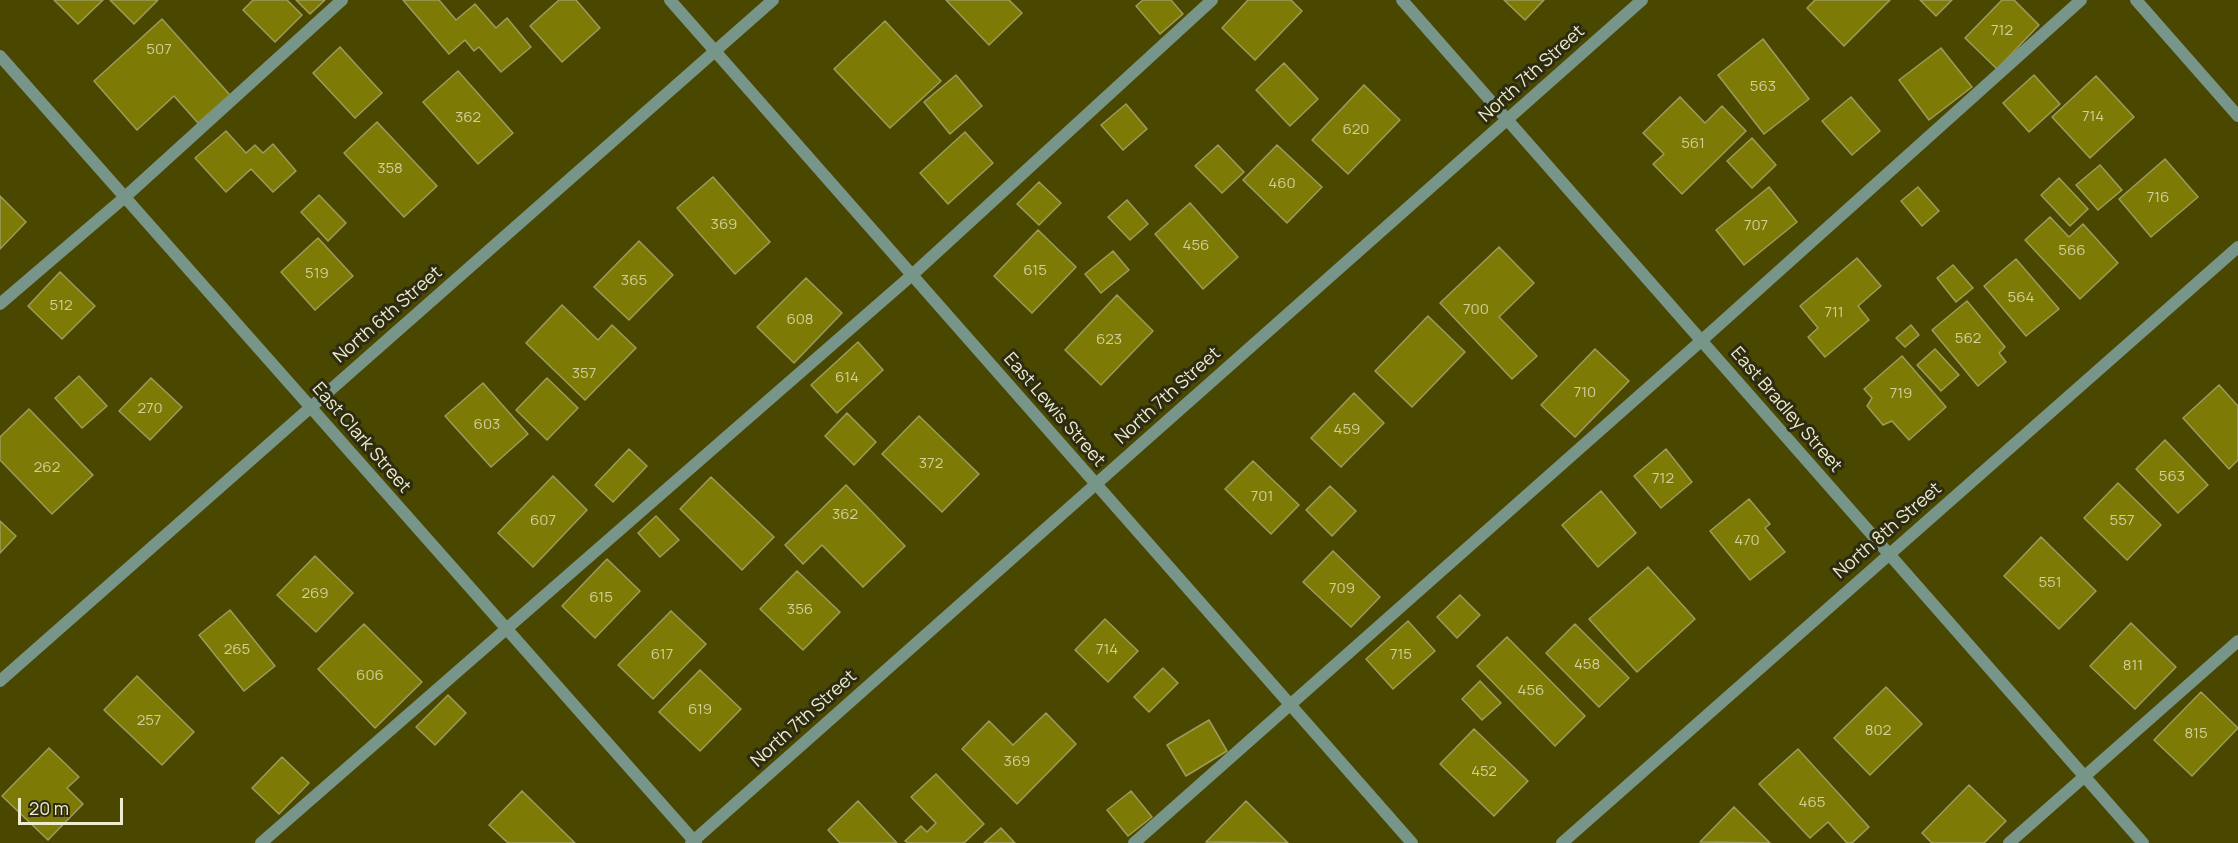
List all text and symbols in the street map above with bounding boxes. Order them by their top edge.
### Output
street label: North 7th Street [1475,21,1589,127]
house number: 712 [1991,22,2013,40]
house number: 507 [146,41,172,59]
house number: 563 [1750,78,1776,96]
house number: 714 [2082,108,2104,126]
house number: 362 [455,109,481,127]
house number: 620 [1342,121,1370,139]
house number: 561 [1681,135,1705,153]
house number: 358 [377,160,403,178]
house number: 460 [1268,175,1296,193]
house number: 716 [2147,189,2169,207]
house number: 369 [711,216,737,234]
house number: 707 [1744,217,1768,235]
house number: 456 [1183,237,1209,255]
house number: 566 [2058,242,2086,260]
street label: North 6th Street [329,262,447,368]
house number: 615 [1023,262,1047,280]
house number: 519 [305,265,329,283]
house number: 365 [621,272,647,290]
house number: 564 [2008,289,2034,307]
house number: 512 [49,297,73,315]
house number: 700 [1463,301,1489,319]
house number: 711 [1824,304,1844,322]
house number: 608 [786,311,814,329]
house number: 562 [1955,330,1981,348]
house number: 623 [1096,331,1122,349]
street label: North 7th Street [1111,343,1225,449]
street label: East Bradley Street [1726,343,1846,477]
street label: East Lewis Street [999,349,1109,471]
house number: 357 [572,365,596,383]
house number: 614 [835,369,859,387]
street label: East Clark Street [307,378,415,498]
house number: 710 [1574,384,1596,402]
house number: 719 [1890,385,1912,403]
house number: 270 [137,400,163,418]
house number: 603 [474,416,500,434]
house number: 459 [1334,421,1360,439]
house number: 372 [919,455,943,473]
house number: 262 [34,459,60,477]
house number: 563 [2159,468,2185,486]
house number: 712 [1652,470,1674,488]
street label: North 8th Street [1830,478,1946,584]
house number: 701 [1251,488,1273,506]
house number: 362 [832,506,858,524]
house number: 607 [530,512,556,530]
house number: 557 [2110,512,2134,530]
house number: 470 [1734,532,1760,550]
house number: 551 [2038,574,2062,592]
house number: 709 [1329,580,1355,598]
house number: 269 [301,585,329,603]
house number: 615 [589,589,613,607]
house number: 356 [787,601,813,619]
house number: 265 [224,641,250,659]
house number: 714 [1096,641,1118,659]
house number: 617 [651,646,673,664]
house number: 715 [1390,646,1412,664]
house number: 458 [1574,656,1600,674]
house number: 811 [2123,657,2143,675]
street label: North 7th Street [747,666,861,772]
house number: 606 [356,667,384,685]
house number: 456 [1518,682,1544,700]
house number: 619 [688,701,712,719]
house number: 257 [137,712,161,730]
house number: 802 [1865,722,1891,740]
house number: 815 [2184,725,2208,743]
house number: 369 [1004,753,1030,771]
house number: 452 [1471,763,1497,781]
scale bar [21,786,126,824]
house number: 465 [1799,794,1825,812]
text: 20 m [29,796,69,820]

